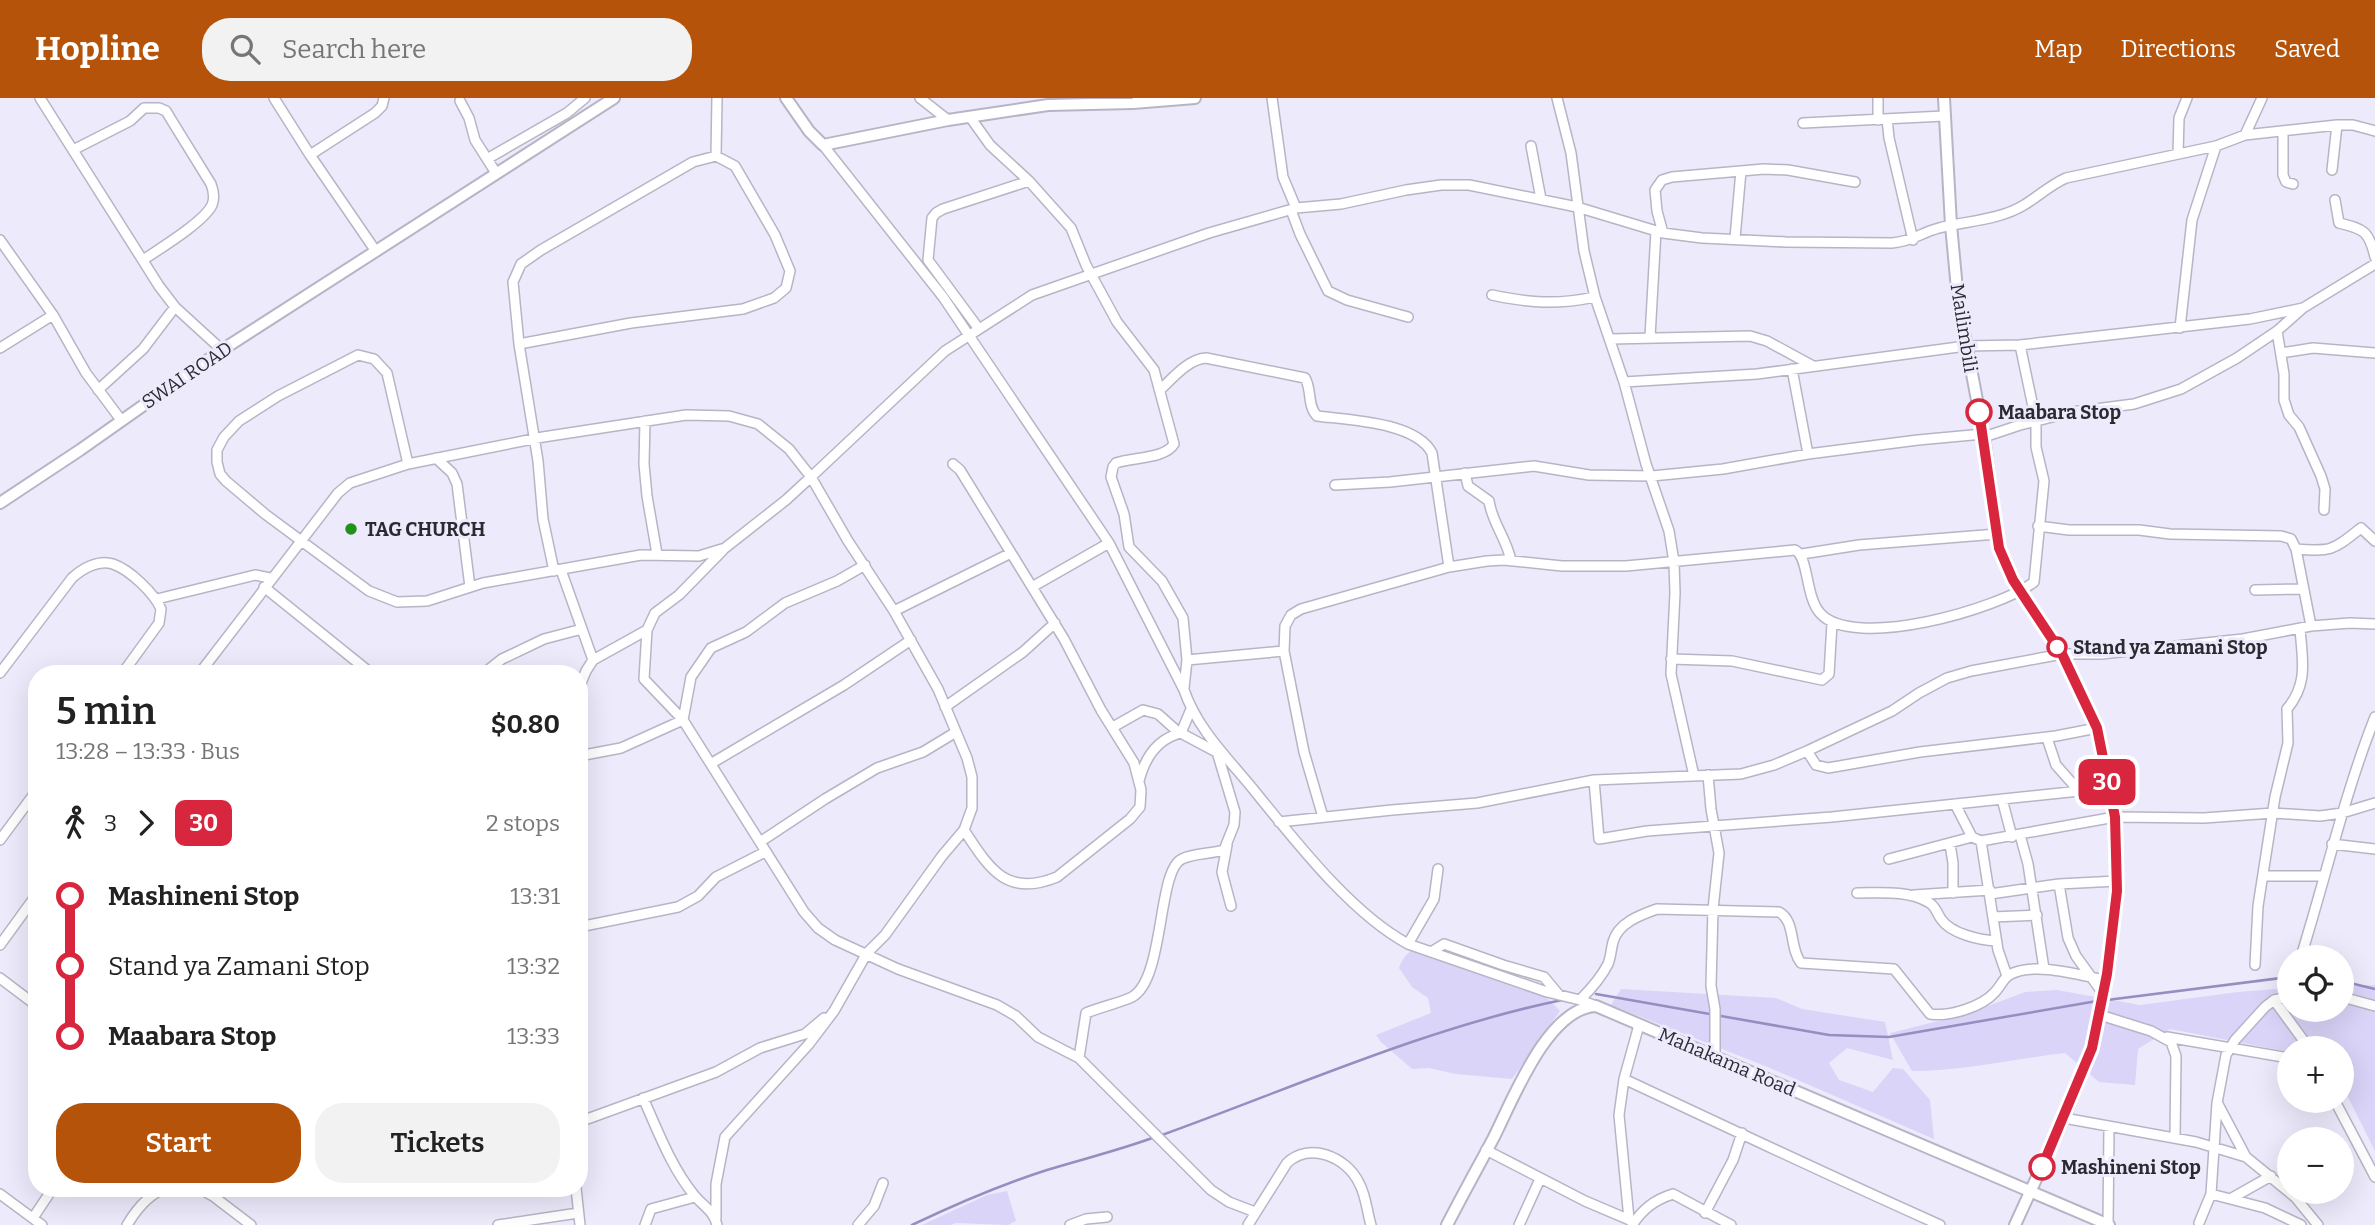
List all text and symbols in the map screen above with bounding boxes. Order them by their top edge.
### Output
search box [202,18,692,81]
text: Hopline [35,29,160,69]
icon: search [226,30,264,68]
text: Search here [282,34,426,65]
text: Map [2034,35,2083,63]
text: Directions [2121,35,2236,63]
text: Saved [2274,35,2340,63]
street label: Mailimbili [1946,282,1982,374]
street label: SWAI ROAD [137,336,237,414]
marker: Maabara Stop [1966,399,1992,425]
place label: Maabara Stop [1998,401,2121,424]
place label: TAG CHURCH [365,518,485,541]
marker: TAG CHURCH [343,521,359,537]
place label: Stand ya Zamani Stop [2073,636,2268,659]
marker: Stand ya Zamani Stop [2047,637,2067,657]
text: 5 min [56,688,156,734]
text: $0.80 [491,709,560,740]
text: 13:28 – 13:33 · Bus [56,737,240,765]
line badge: 30 [2076,759,2138,805]
text: 30 [2092,768,2122,796]
icon: walk [56,804,94,842]
icon: forward [127,804,165,842]
text: 3 [104,809,117,837]
text: 30 [189,809,218,837]
text: 2 stops [486,809,560,837]
text: Mashineni Stop [108,881,299,912]
text: 13:31 [510,882,560,910]
map controls [2277,945,2354,1204]
button: locate [2277,945,2354,1022]
text: Stand ya Zamani Stop [108,951,370,982]
text: 13:32 [507,952,560,980]
text: Maabara Stop [108,1021,276,1052]
text: 13:33 [507,1022,560,1050]
street label: Mahakama Road [1655,1023,1799,1101]
button: + [2277,1036,2354,1113]
button: Start [56,1103,301,1183]
button: Tickets [315,1103,560,1183]
button: − [2277,1127,2354,1204]
marker: Mashineni Stop [2029,1154,2055,1180]
place label: Mashineni Stop [2061,1156,2201,1179]

